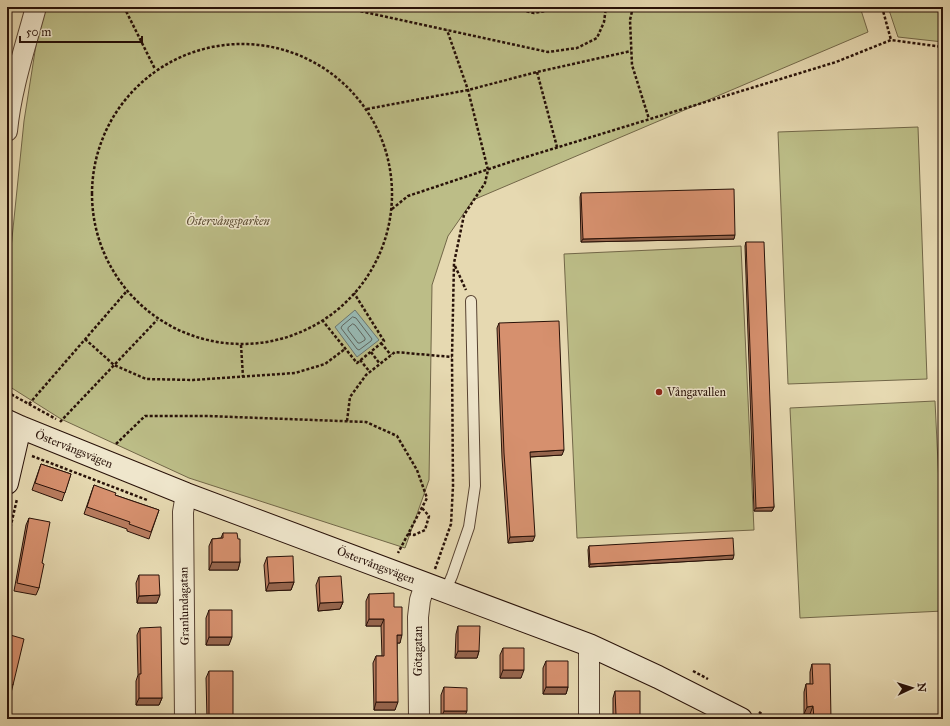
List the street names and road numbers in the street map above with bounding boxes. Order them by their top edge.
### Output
street label: Östervångsvägen [33,426,116,472]
street label: Östervångsvägen [335,543,418,587]
street label: Granlundagatan [176,566,193,645]
street label: Götagatan [411,625,426,676]

